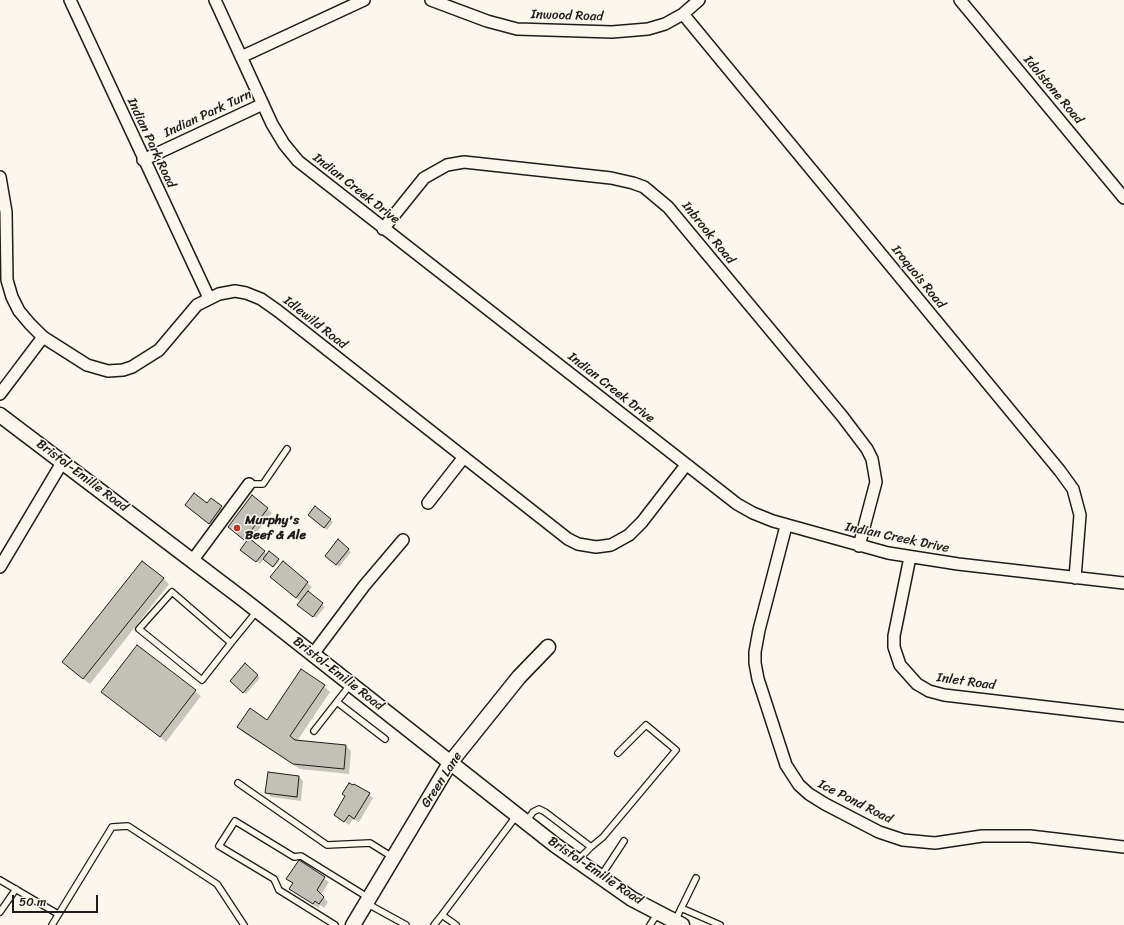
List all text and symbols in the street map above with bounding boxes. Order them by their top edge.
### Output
street label: Inwood Road [531,7,603,25]
street label: Idolstone Road [1020,53,1086,127]
street label: Indian Park Turn [162,87,254,141]
street label: Indian Park Road [123,96,179,190]
street label: Indian Creek Drive [309,150,403,228]
street label: Inbrook Road [678,199,738,267]
street label: Iroquois Road [888,242,948,312]
street label: Idlewild Road [280,293,350,353]
street label: Indian Creek Drive [564,349,658,427]
street label: Bristol-Emilie Road [33,436,131,516]
place label: Murphy's Beef & Ale [245,513,306,544]
street label: Indian Creek Drive [844,519,950,557]
marker: Murphy's Beef & Ale [232,523,242,533]
street label: Bristol-Emilie Road [290,634,386,714]
street label: Inlet Road [936,670,996,694]
street label: Green Lane [418,749,466,811]
street label: Ice Pond Road [815,777,895,827]
street label: Bristol-Emilie Road [545,834,645,908]
scale bar [14,887,100,913]
text: 50 m [19,891,46,913]

